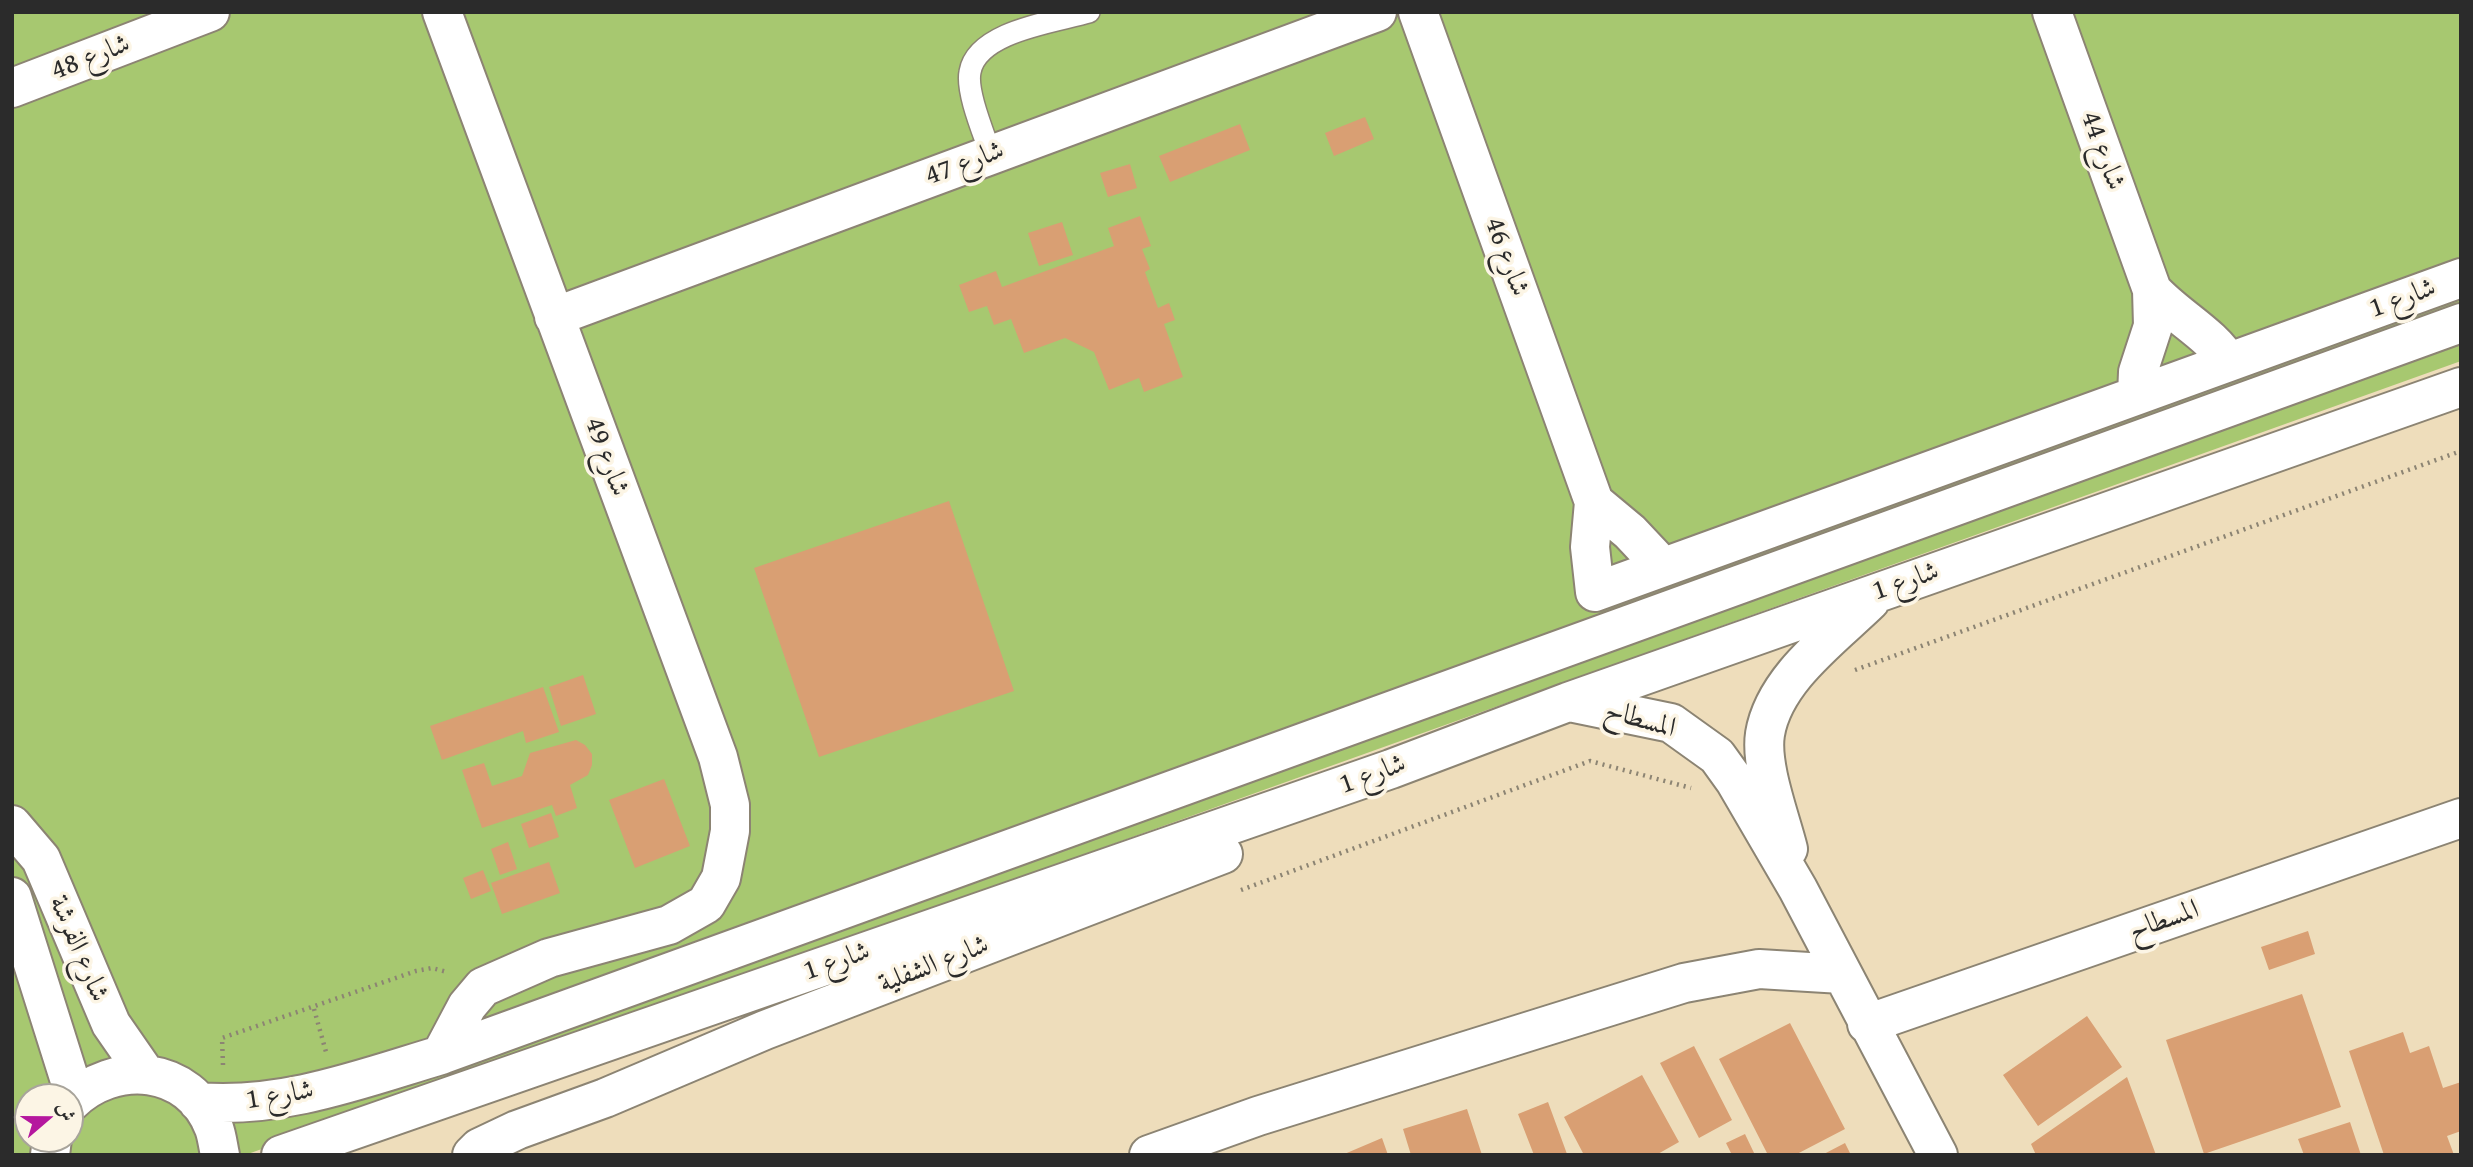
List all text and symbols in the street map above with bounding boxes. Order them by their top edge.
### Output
street label: شارع 48 [47,28,135,88]
street label: شارع 44 [2072,107,2132,195]
street label: شارع 47 [921,134,1009,194]
street label: شارع 46 [1476,213,1536,301]
street label: شارع 1 [2365,272,2441,326]
street label: شارع 49 [576,413,636,501]
street label: شارع 1 [1868,555,1944,609]
street label: المسطاح [1601,694,1679,746]
street label: شارع 1 [1335,748,1411,802]
street label: شارع الفرشة [41,891,115,1007]
street label: المسطاح [2124,893,2204,949]
street label: شارع الشفلية [874,929,994,1001]
street label: شارع 1 [799,935,875,989]
street label: شارع 1 [244,1074,316,1118]
north arrow [14,1083,84,1153]
text: ش [50,1098,83,1125]

